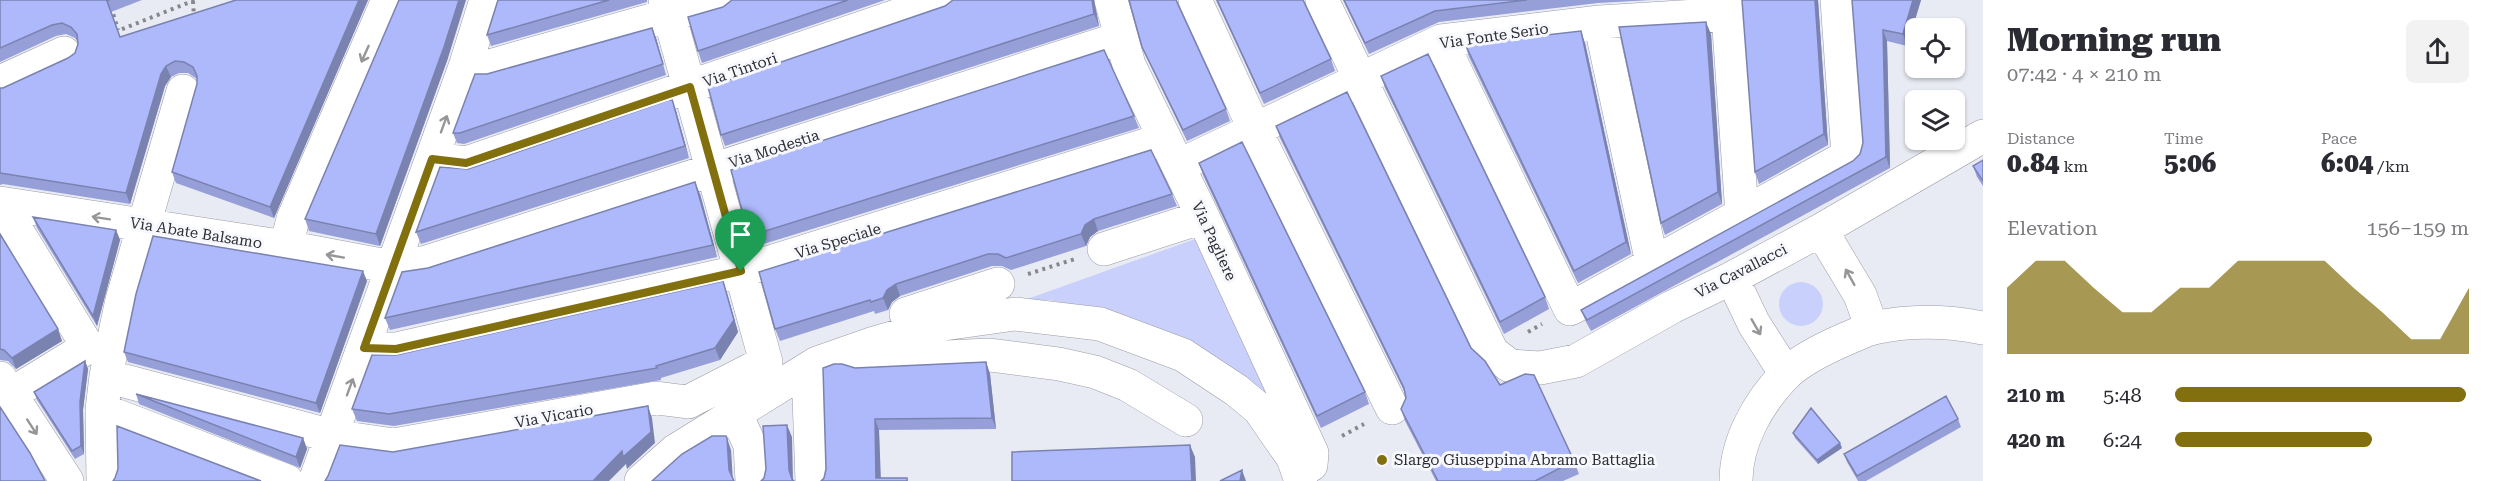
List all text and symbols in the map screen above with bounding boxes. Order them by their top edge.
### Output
map controls [1905,18,1965,150]
button: locate [1905,18,1965,78]
street label: Via Fonte Serio [1438,19,1550,53]
text: Morning run [2007,20,2221,59]
button: share [2406,20,2469,83]
one-way arrow [358,44,370,62]
street label: Via Tintori [701,49,780,91]
text: 07:42 · 4 × 210 m [2007,62,2162,86]
button: layers [1905,90,1965,150]
one-way arrow [440,115,451,134]
street label: Via Modestia [726,126,822,172]
text: Distance [2007,129,2075,148]
text: Time [2164,129,2203,148]
text: Pace [2321,129,2357,148]
text: 0.84 [2007,148,2059,178]
text: 5:06 [2164,148,2216,178]
text: 6:04 [2321,148,2373,178]
text: km [2059,157,2088,176]
text: /km [2373,157,2410,176]
street label: Via Pagliere [1188,199,1240,283]
pin [715,209,766,271]
one-way arrow [92,213,111,224]
street label: Via Abate Balsamo [129,214,263,252]
text: Elevation [2007,216,2098,240]
text: 156–159 m [2366,216,2469,240]
icon: arrive [724,218,757,251]
street label: Via Speciale [793,219,883,263]
street label: Via Cavallacci [1692,240,1790,302]
one-way arrow [326,250,345,261]
one-way arrow [1844,269,1855,287]
one-way arrow [1751,318,1763,335]
one-way arrow [345,378,356,397]
text: 210 m [2007,383,2065,407]
text: 5:48 [2103,383,2142,407]
street label: Via Vicario [513,400,595,432]
one-way arrow [26,418,38,435]
text: 420 m [2007,428,2065,452]
text: 6:24 [2103,428,2142,452]
place label: Slargo Giuseppina Abramo Battaglia [1394,451,1655,469]
marker: Slargo Giuseppina Abramo Battaglia [1375,453,1389,467]

